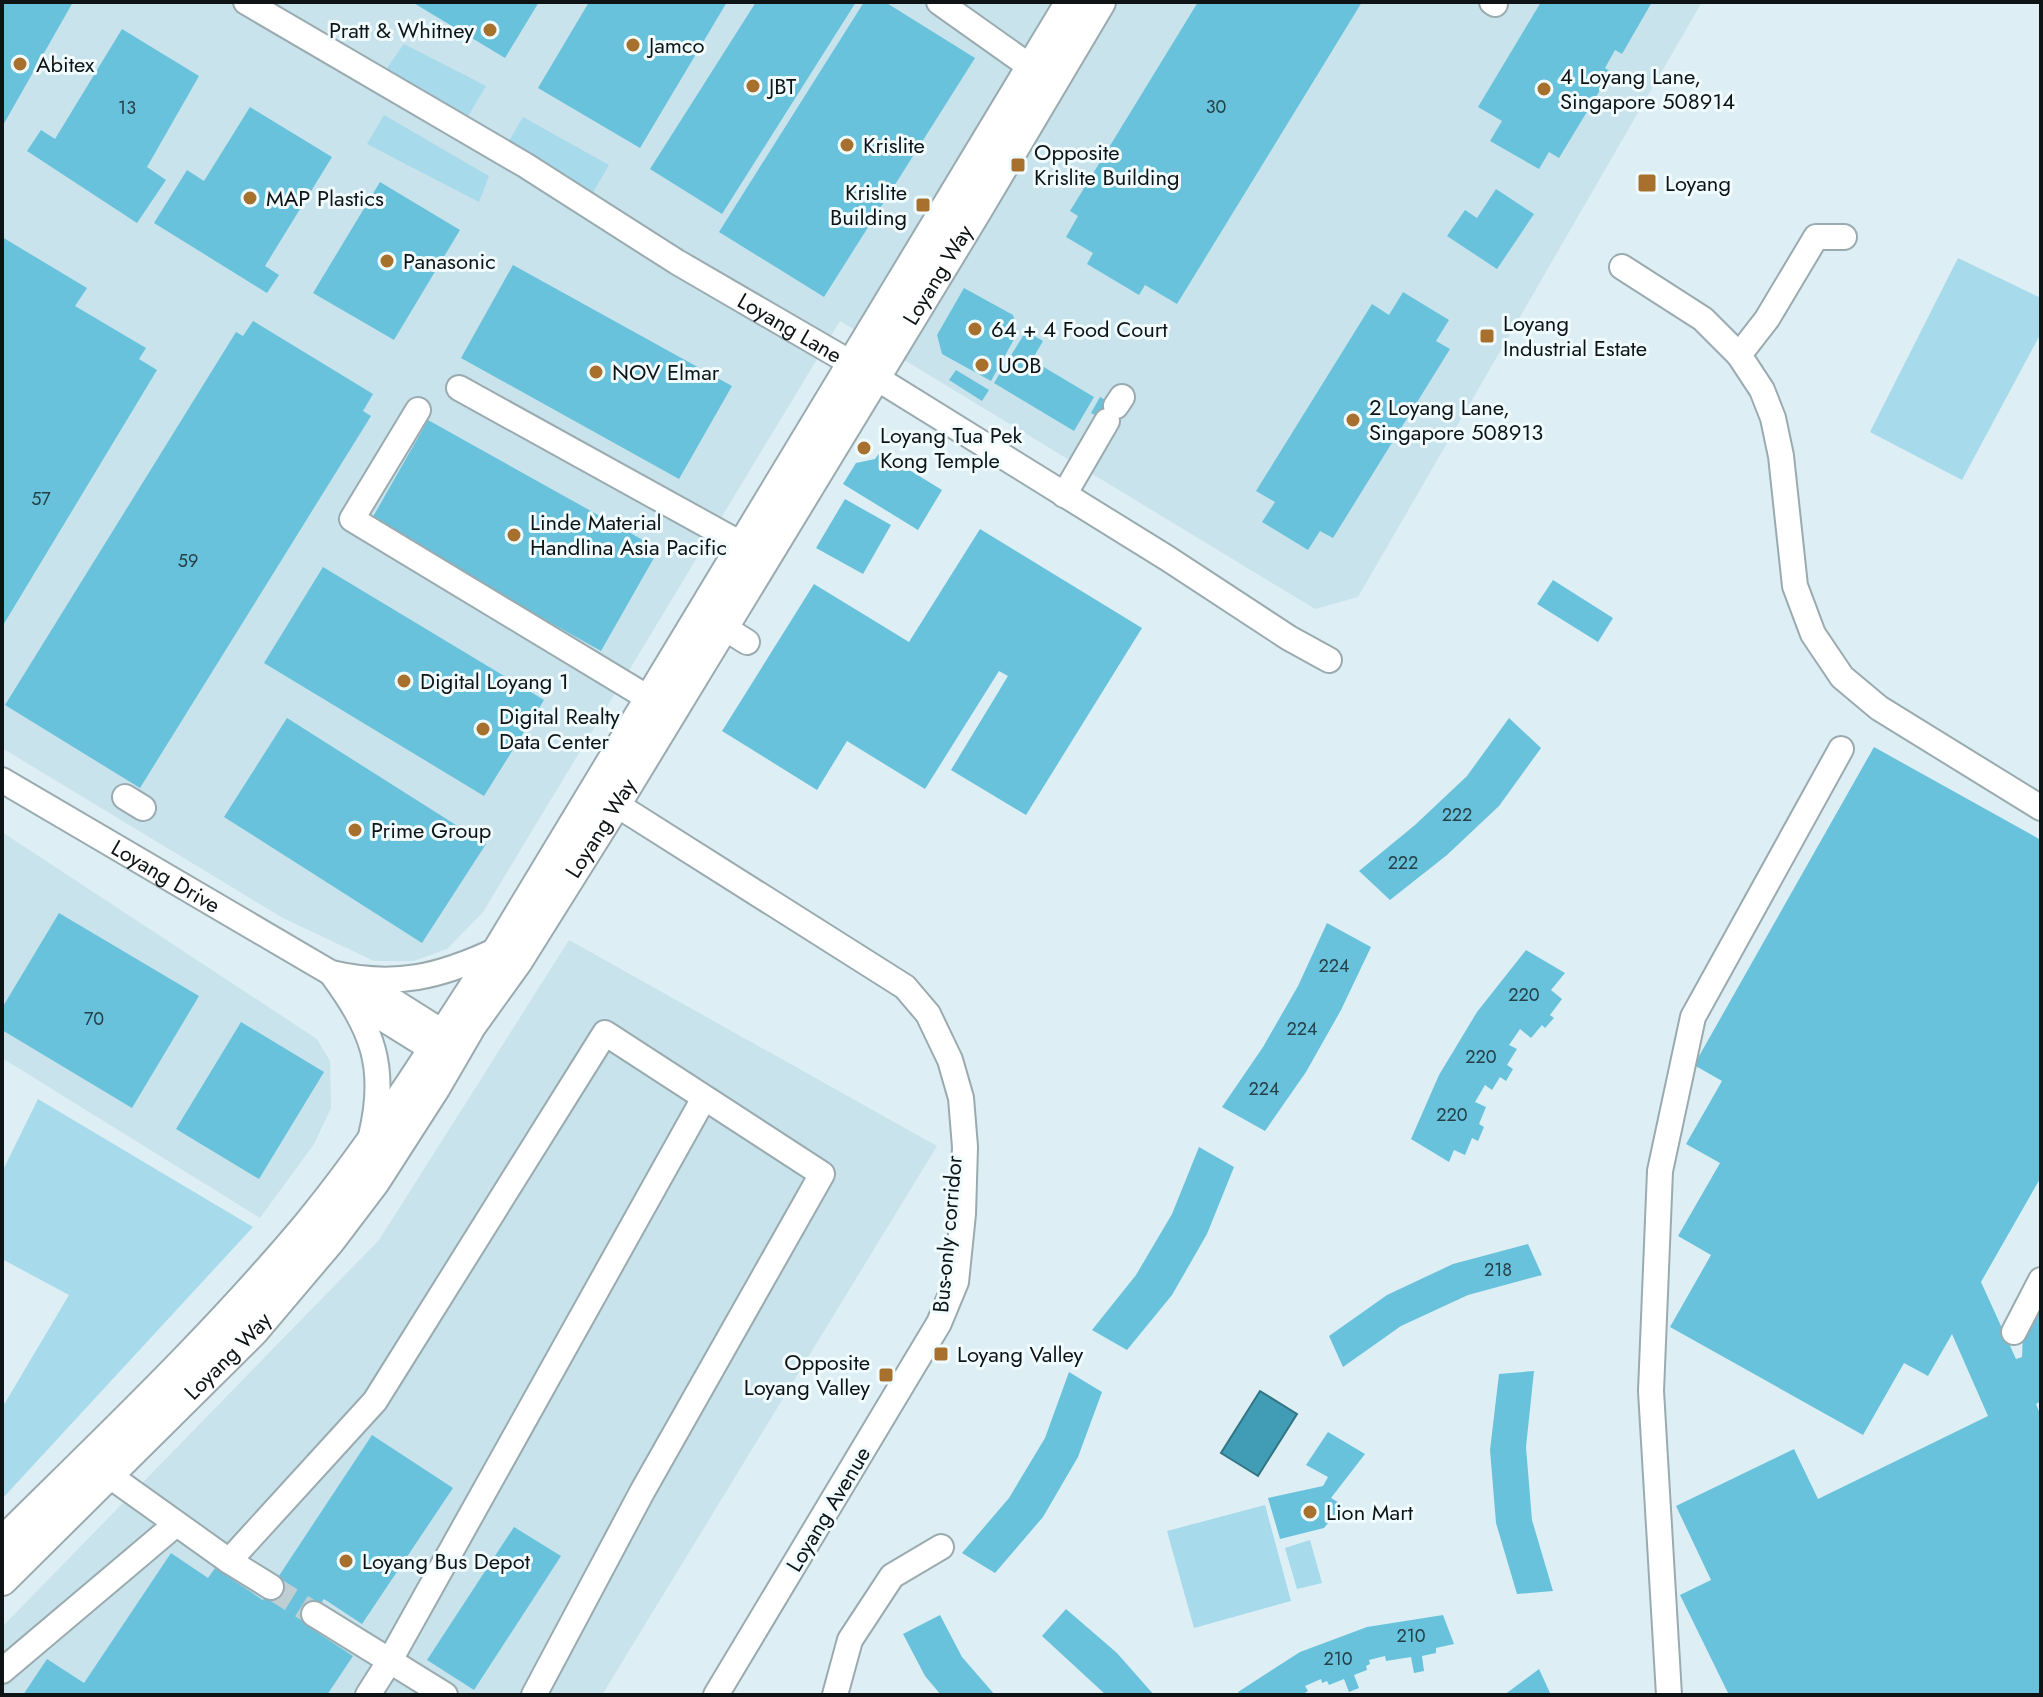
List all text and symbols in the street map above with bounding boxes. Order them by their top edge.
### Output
place label: Pratt & Whitney [329,14,474,46]
marker: Pratt & Whitney [481,21,499,39]
place label: Jamco [646,29,705,61]
marker: Jamco [624,36,642,54]
place label: Abitex [36,48,95,80]
marker: Abitex [11,55,29,73]
place label: 4 Loyang Lane, Singapore 508914 [1560,60,1735,117]
place label: JBT [766,70,797,102]
marker: JBT [744,77,762,95]
marker: 4 Loyang Lane, Singapore 508914 [1535,80,1553,98]
house number: 30 [1206,94,1227,120]
house number: 13 [118,95,136,121]
place label: Krislite [863,129,925,161]
marker: Krislite [838,136,856,154]
place label: Opposite Krislite Building [1034,136,1180,193]
marker: Opposite Krislite Building [1009,156,1027,174]
place label: Loyang [1665,167,1731,199]
marker: Loyang [1636,172,1658,194]
place label: Krislite Building [830,176,907,233]
place label: MAP Plastics [266,182,384,214]
marker: MAP Plastics [241,189,259,207]
marker: Krislite Building [914,196,932,214]
street label: Loyang Way [895,218,980,331]
place label: Panasonic [403,245,496,277]
marker: Panasonic [378,252,396,270]
street label: Loyang Lane [732,285,848,371]
place label: Loyang Industrial Estate [1503,307,1647,364]
place label: 64 + 4 Food Court [991,313,1168,345]
marker: 64 + 4 Food Court [966,320,984,338]
marker: Loyang Industrial Estate [1478,327,1496,345]
place label: UOB [998,349,1041,381]
place label: NOV Elmar [612,356,720,388]
marker: UOB [973,356,991,374]
marker: NOV Elmar [587,363,605,381]
place label: 2 Loyang Lane, Singapore 508913 [1369,391,1543,448]
marker: 2 Loyang Lane, Singapore 508913 [1344,411,1362,429]
place label: Loyang Tua Pek Kong Temple [880,419,1022,476]
marker: Loyang Tua Pek Kong Temple [855,439,873,457]
house number: 57 [31,486,51,512]
place label: Linde Material Handlina Asia Pacific [530,506,727,563]
marker: Linde Material Handlina Asia Pacific [505,526,523,544]
house number: 59 [178,548,198,574]
place label: Digital Loyang 1 [420,665,569,697]
marker: Digital Loyang 1 [395,672,413,690]
place label: Digital Realty Data Center [499,700,620,757]
marker: Digital Realty Data Center [474,720,492,738]
street label: Loyang Way [557,772,644,884]
house number: 222 [1442,802,1472,828]
place label: Prime Group [371,814,491,846]
marker: Prime Group [346,821,364,839]
street label: Loyang Drive [105,832,226,921]
house number: 222 [1388,850,1418,876]
house number: 224 [1319,953,1349,979]
house number: 220 [1508,982,1540,1008]
house number: 70 [84,1006,104,1032]
house number: 224 [1287,1016,1317,1042]
house number: 220 [1465,1044,1497,1070]
house number: 224 [1249,1076,1279,1102]
house number: 220 [1436,1102,1468,1128]
street label: Bus-only corridor [924,1154,970,1314]
house number: 218 [1484,1257,1512,1283]
street label: Loyang Way [177,1305,279,1407]
place label: Loyang Valley [957,1338,1084,1370]
marker: Loyang Valley [932,1345,950,1363]
place label: Opposite Loyang Valley [744,1346,870,1403]
marker: Opposite Loyang Valley [877,1366,895,1384]
street label: Loyang Avenue [778,1440,878,1578]
place label: Lion Mart [1326,1496,1414,1528]
marker: Lion Mart [1301,1503,1319,1521]
place label: Loyang Bus Depot [362,1545,531,1577]
marker: Loyang Bus Depot [337,1552,355,1570]
house number: 210 [1396,1623,1426,1649]
house number: 210 [1323,1646,1353,1672]

